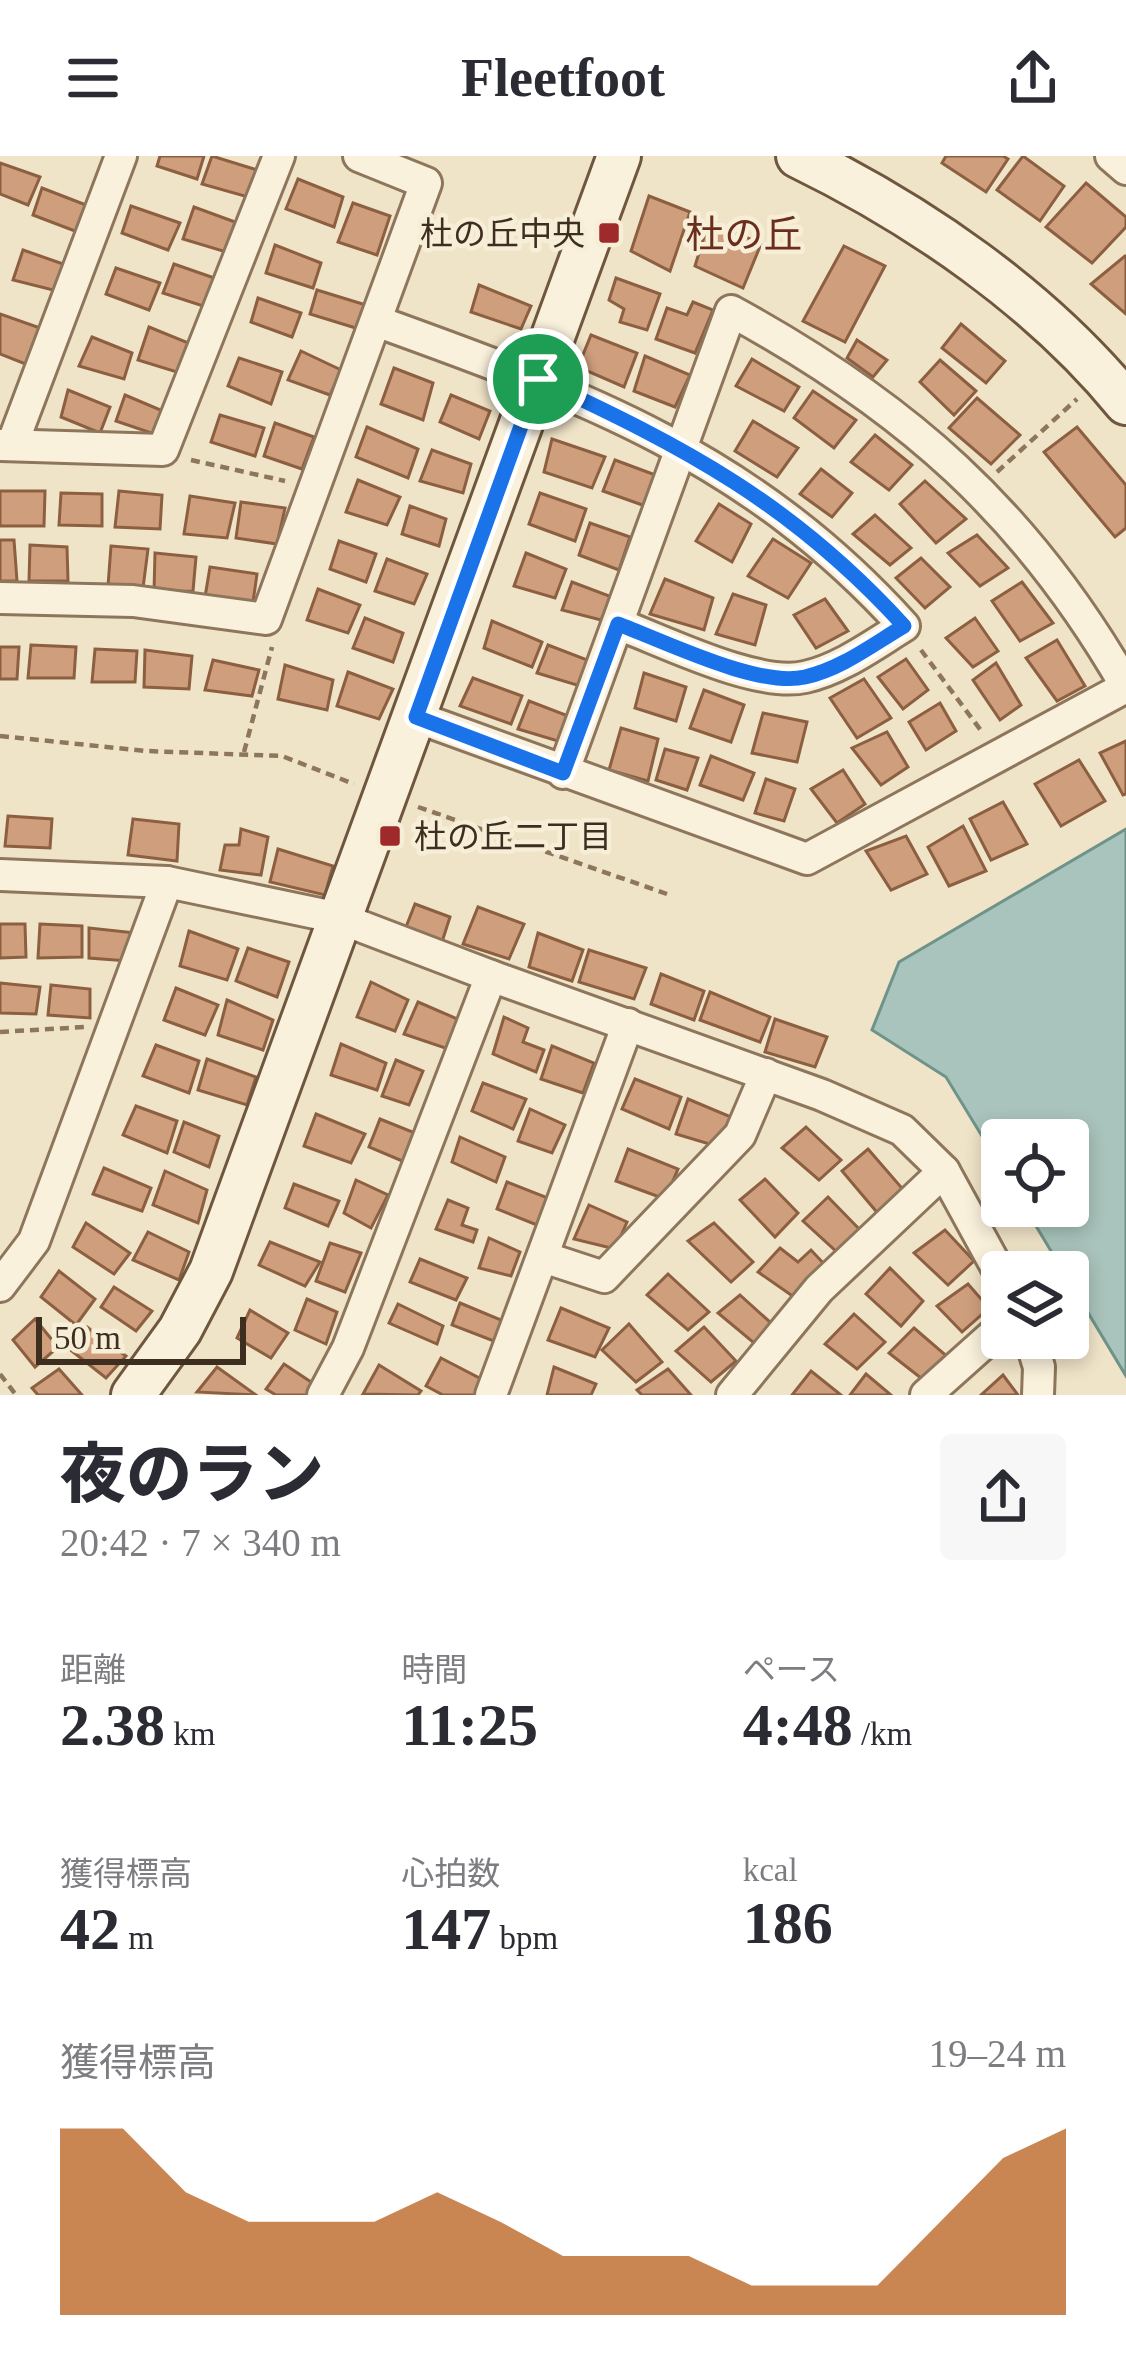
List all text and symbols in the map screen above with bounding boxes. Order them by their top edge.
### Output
icon: menu [60,45,126,111]
icon: share [1000,45,1066,111]
text: Fleetfoot [461,48,665,108]
district label: 杜の丘 [685,213,803,256]
place label: 杜の丘中央 [420,216,585,252]
marker: 杜の丘中央 [596,220,622,246]
pin [487,328,589,430]
icon: arrive [505,346,571,412]
place label: 杜の丘二丁目 [414,819,612,855]
marker: 杜の丘二丁目 [377,823,403,849]
map controls [981,1119,1089,1359]
button: locate [981,1119,1089,1227]
button: layers [981,1251,1089,1359]
scale bar [36,1311,246,1364]
text: 50 m [54,1320,121,1356]
button: share [940,1434,1066,1560]
text: 夜のラン [60,1438,324,1511]
text: 20:42 · 7 × 340 m [60,1521,341,1564]
text: 距離 [60,1652,126,1688]
text: 時間 [401,1652,467,1688]
text: ペース [743,1652,840,1688]
text: 2.38 [60,1692,165,1758]
text: 11:25 [401,1692,538,1758]
text: 4:48 [743,1692,853,1758]
text: km [165,1716,215,1752]
text: /km [853,1716,912,1752]
text: kcal [743,1852,798,1888]
text: 獲得標高 [60,1856,192,1892]
text: 心拍数 [401,1856,500,1892]
text: 186 [743,1890,833,1956]
text: 42 [60,1896,120,1962]
text: 147 [401,1896,491,1962]
text: m [120,1920,154,1956]
text: bpm [491,1920,558,1956]
text: 19–24 m [928,2032,1066,2075]
text: 獲得標高 [60,2041,216,2084]

